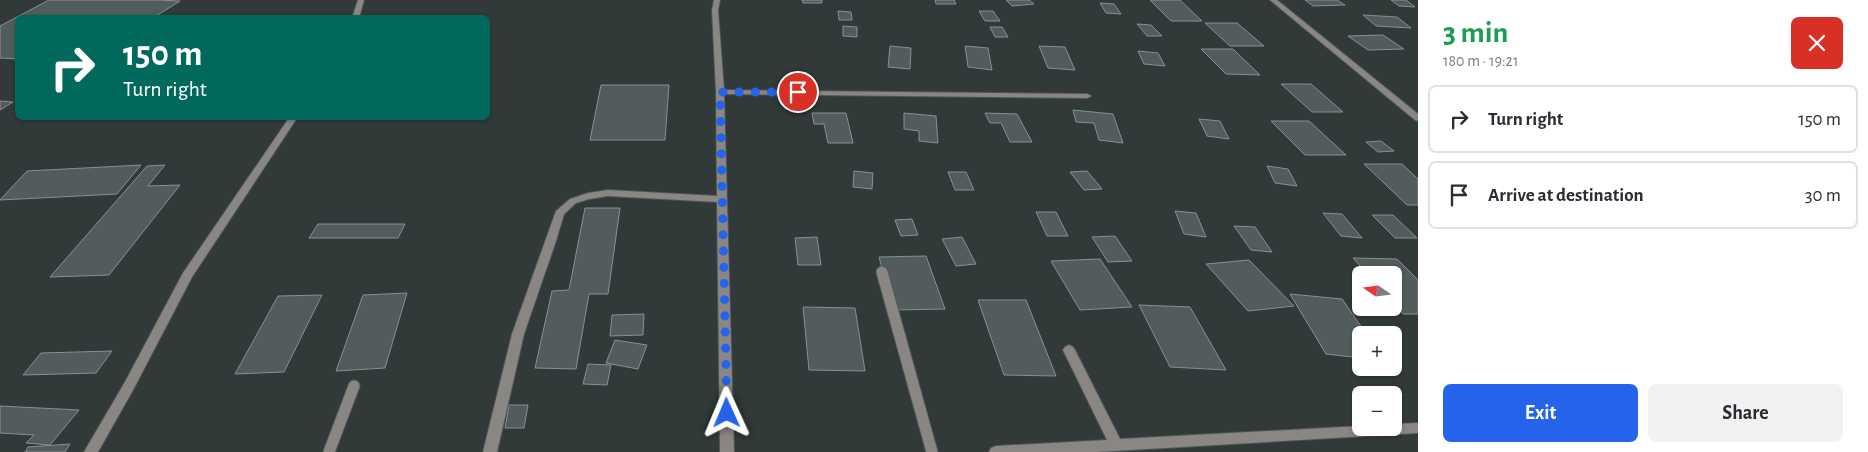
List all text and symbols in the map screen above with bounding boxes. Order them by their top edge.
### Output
button: close [1791,17,1843,69]
text: 3 min [1443,18,1508,48]
icon: right [40,35,105,100]
text: 150 m [123,37,203,72]
text: 180 m · 19:21 [1443,53,1518,69]
pin [777,71,819,113]
text: Turn right [123,78,207,100]
icon: arrive [784,78,812,106]
icon: right [1445,105,1473,133]
text: Turn right [1488,110,1563,129]
text: 150 m [1798,110,1841,129]
icon: arrive [1445,181,1473,209]
text: Arrive at destination [1488,186,1644,205]
text: 30 m [1805,186,1841,205]
north arrow [1352,266,1402,316]
map controls [1352,266,1402,436]
button: + [1352,326,1402,376]
button: Exit [1443,384,1638,442]
button: Share [1648,384,1843,442]
position arrow [700,386,752,438]
button: − [1352,386,1402,436]

